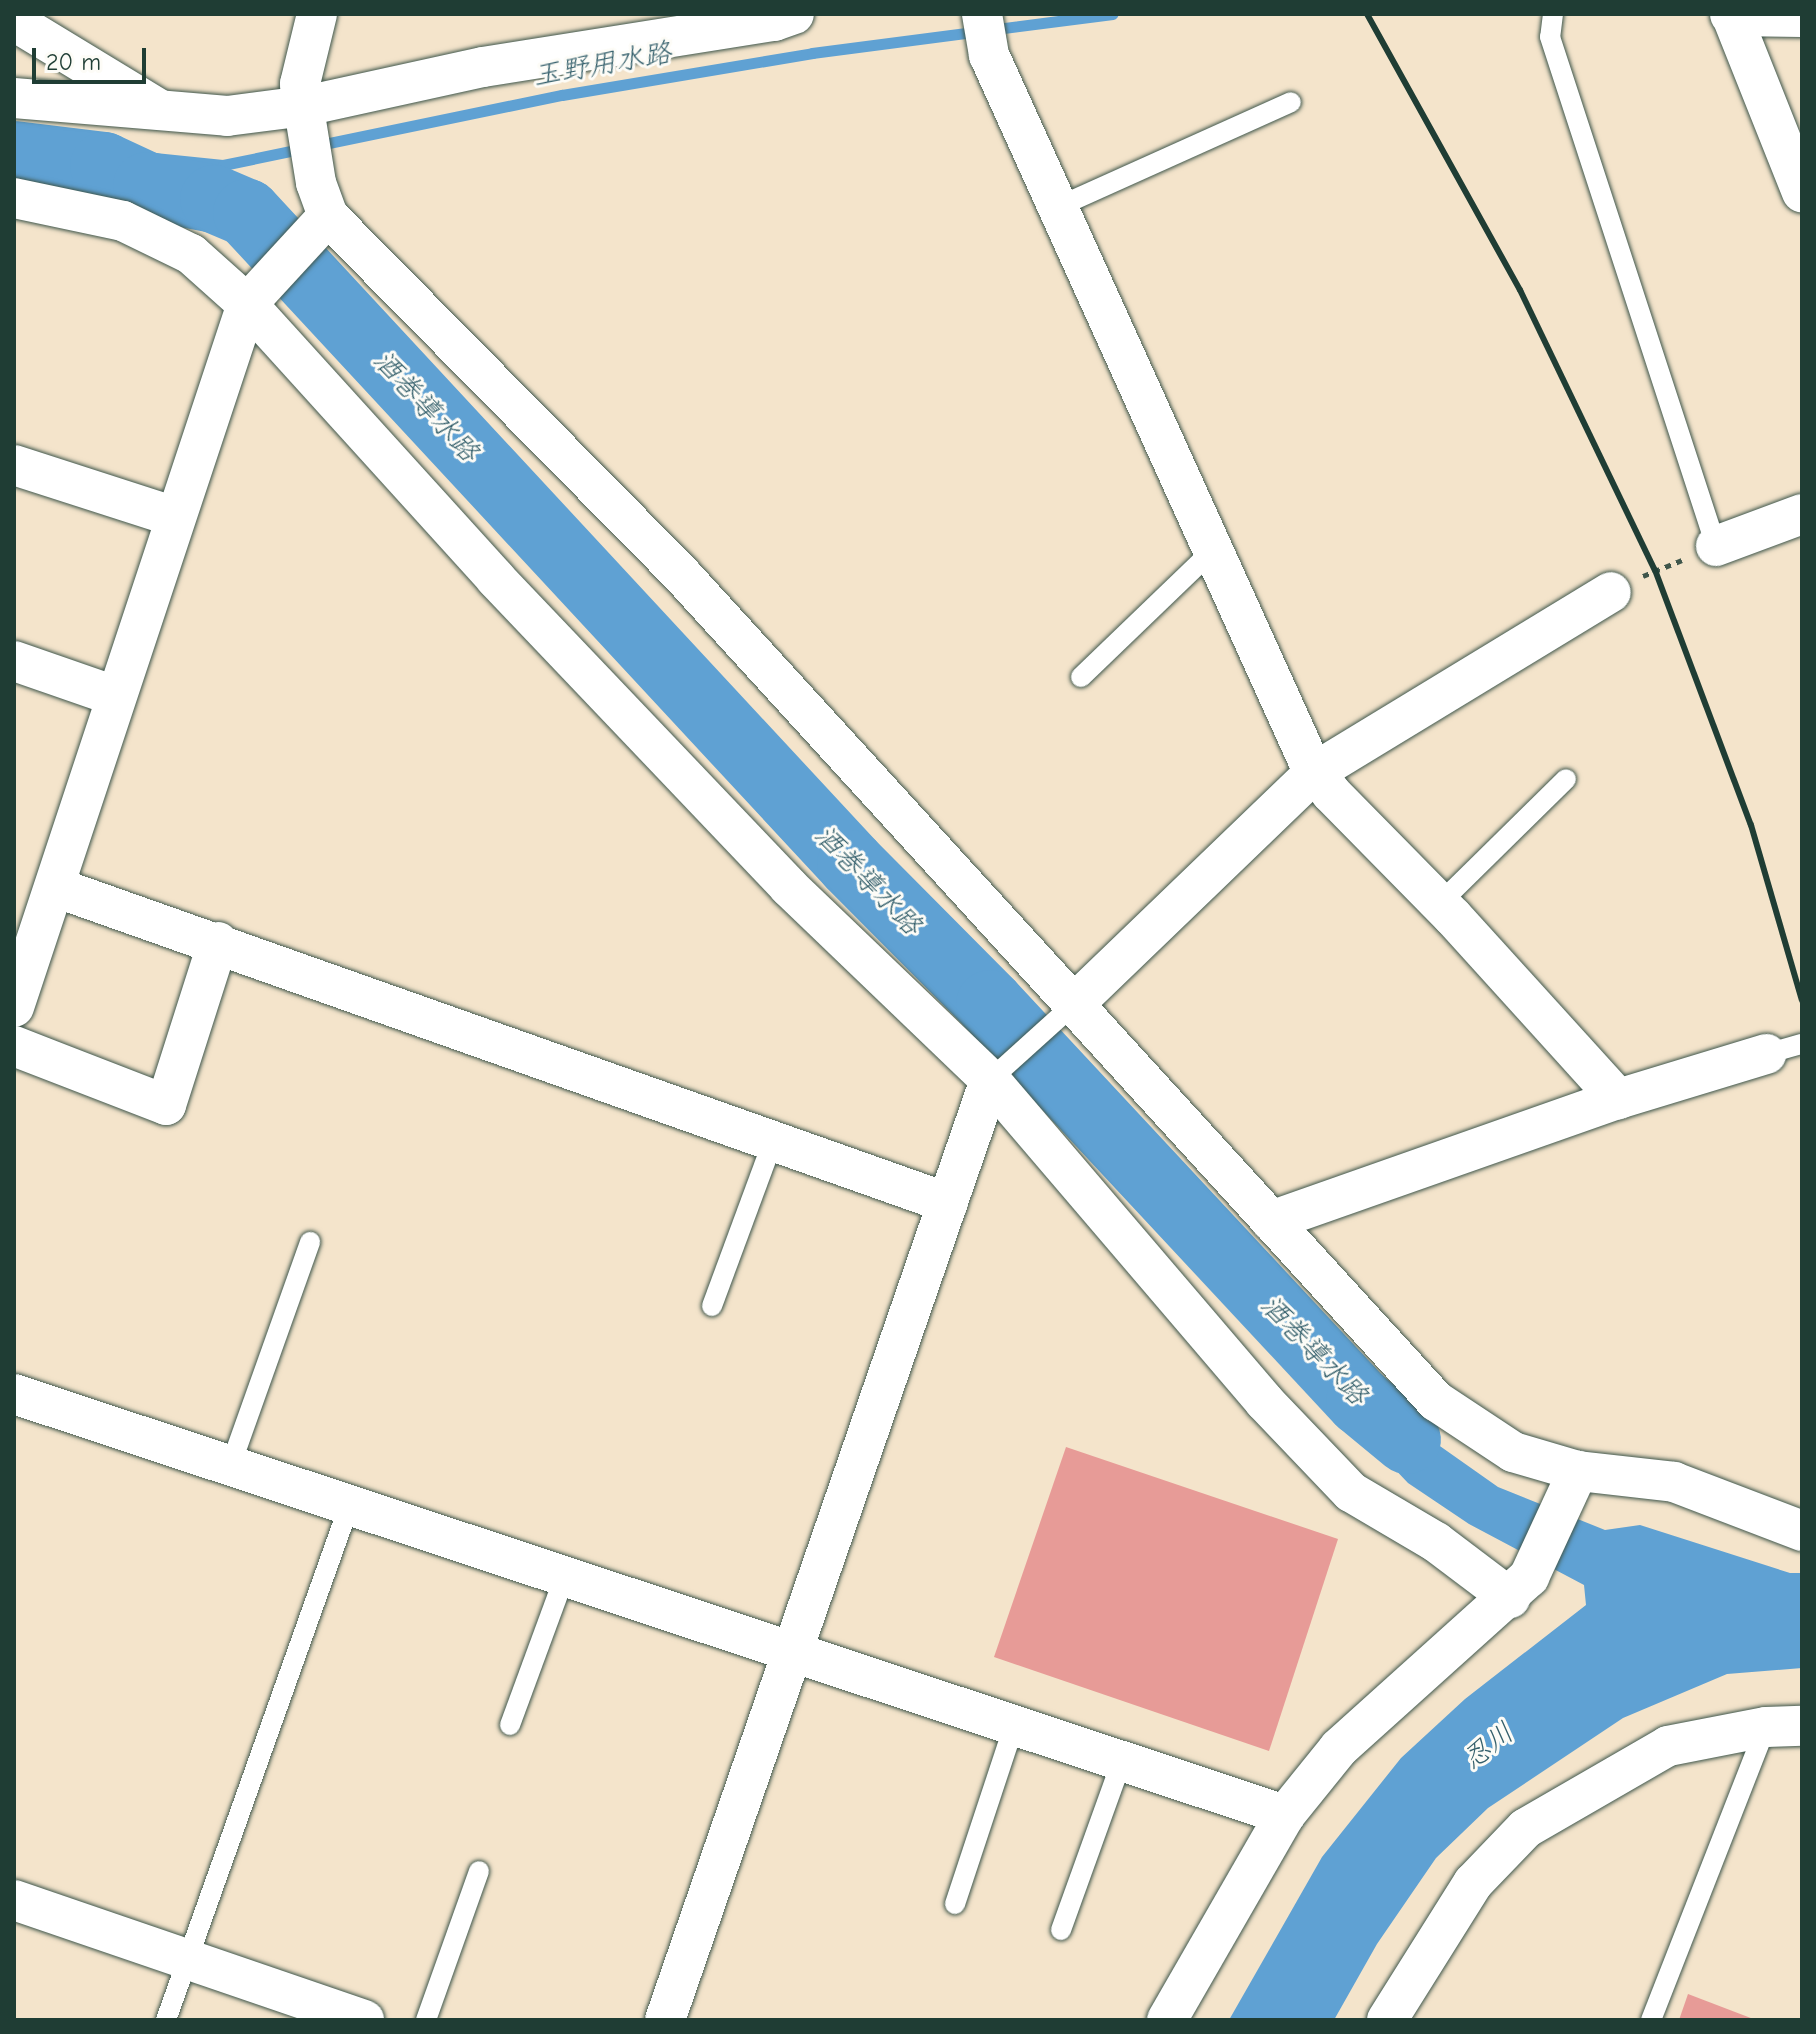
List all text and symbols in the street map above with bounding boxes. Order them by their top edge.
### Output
scale bar [36,32,150,82]
water label: 玉野用水路 [530,35,674,93]
text: 20 m [46,48,101,76]
water label: 酒巻導水路 [366,343,486,469]
water label: 酒巻導水路 [807,818,929,942]
water label: 酒巻導水路 [1253,1288,1375,1412]
water label: 忍川 [1456,1716,1520,1776]

